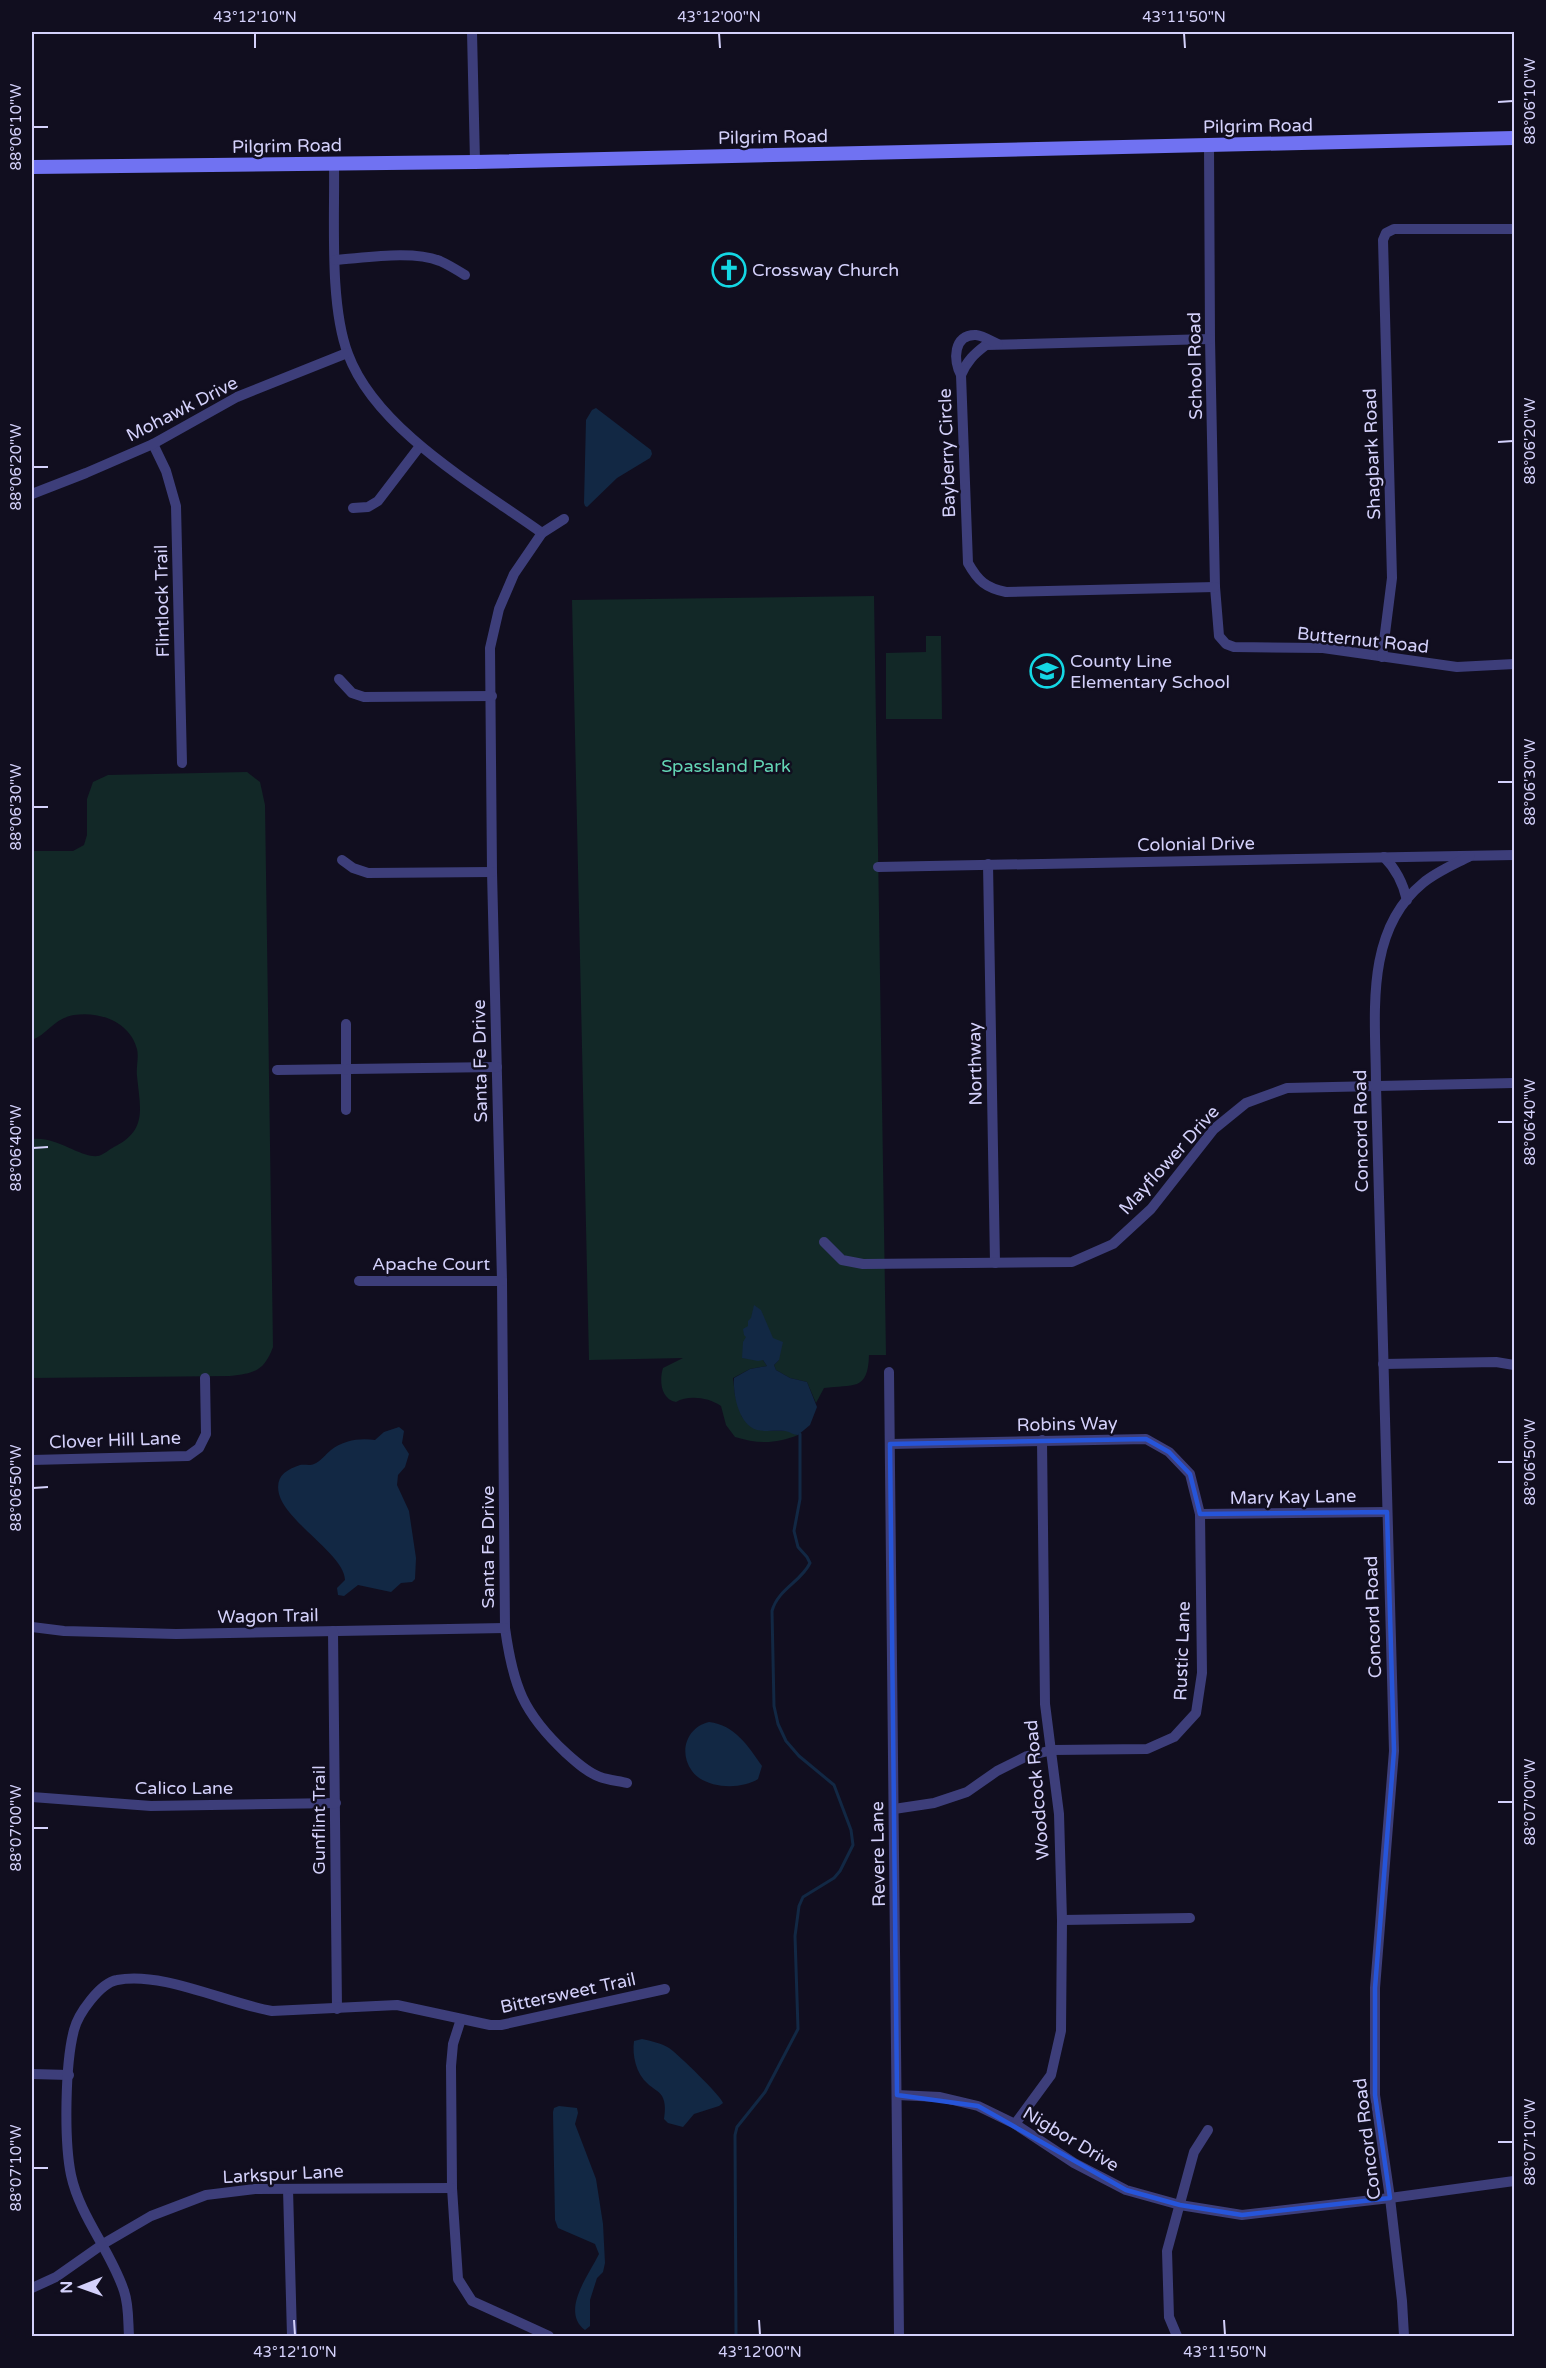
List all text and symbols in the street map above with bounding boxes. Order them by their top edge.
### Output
text: 43°12'10"N [213,8,297,26]
text: 43°12'00"N [677,8,761,26]
text: 43°11'50"N [1142,8,1226,26]
text: 88°06'10"W [1521,58,1539,144]
text: 88°06'10"W [7,84,25,170]
street label: Pilgrim Road [1203,114,1313,138]
street label: Pilgrim Road [718,125,828,149]
street label: Pilgrim Road [232,134,342,158]
church icon: Crossway Church [711,252,747,288]
place label: Crossway Church [752,259,899,281]
street label: School Road [1183,312,1207,420]
street label: Mohawk Drive [123,371,241,447]
street label: Bayberry Circle [934,388,960,518]
street label: Shagbark Road [1359,388,1385,520]
text: 88°06'20"W [1521,398,1539,484]
text: 88°06'20"W [7,424,25,510]
street label: Flintlock Trail [150,544,174,658]
street label: Butternut Road [1296,622,1430,658]
place label: County Line Elementary School [1070,650,1230,693]
school or university icon: County Line Elementary School [1029,653,1065,689]
text: 88°06'30"W [1521,739,1539,825]
park label: Spassland Park [661,755,791,777]
text: 88°06'30"W [7,764,25,850]
street label: Colonial Drive [1137,832,1255,856]
street label: Santa Fe Drive [468,999,492,1123]
street label: Northway [963,1022,987,1106]
street label: Concord Road [1349,1070,1373,1192]
text: 88°06'40"W [1521,1079,1539,1165]
street label: Mayflower Drive [1114,1101,1224,1219]
text: 88°06'40"W [7,1105,25,1191]
street label: Apache Court [372,1253,490,1275]
street label: Robins Way [1016,1412,1118,1436]
text: 88°06'50"W [1521,1419,1539,1505]
street label: Clover Hill Lane [49,1427,181,1453]
text: 88°06'50"W [7,1445,25,1531]
street label: Santa Fe Drive [477,1485,499,1609]
street label: Mary Kay Lane [1229,1485,1357,1509]
street label: Concord Road [1360,1555,1386,1679]
street label: Rustic Lane [1169,1601,1195,1701]
street label: Wagon Trail [217,1604,319,1628]
street label: Woodcock Road [1020,1719,1054,1861]
text: 88°07'00"W [1521,1759,1539,1845]
street label: Gunflint Trail [308,1765,330,1875]
street label: Calico Lane [135,1777,233,1799]
text: 88°07'00"W [7,1785,25,1871]
street label: Revere Lane [866,1801,890,1907]
street label: Bittersweet Trail [498,1968,638,2018]
street label: Concord Road [1349,2077,1385,2201]
text: 88°07'10"W [1521,2099,1539,2185]
street label: Nigbor Drive [1019,2102,1123,2176]
text: 88°07'10"W [7,2125,25,2211]
street label: Larkspur Lane [222,2160,344,2188]
north arrow [51,2257,111,2317]
text: N [57,2281,77,2294]
text: 43°12'10"N [253,2343,337,2361]
text: 43°12'00"N [718,2343,802,2361]
text: 43°11'50"N [1183,2343,1267,2361]

